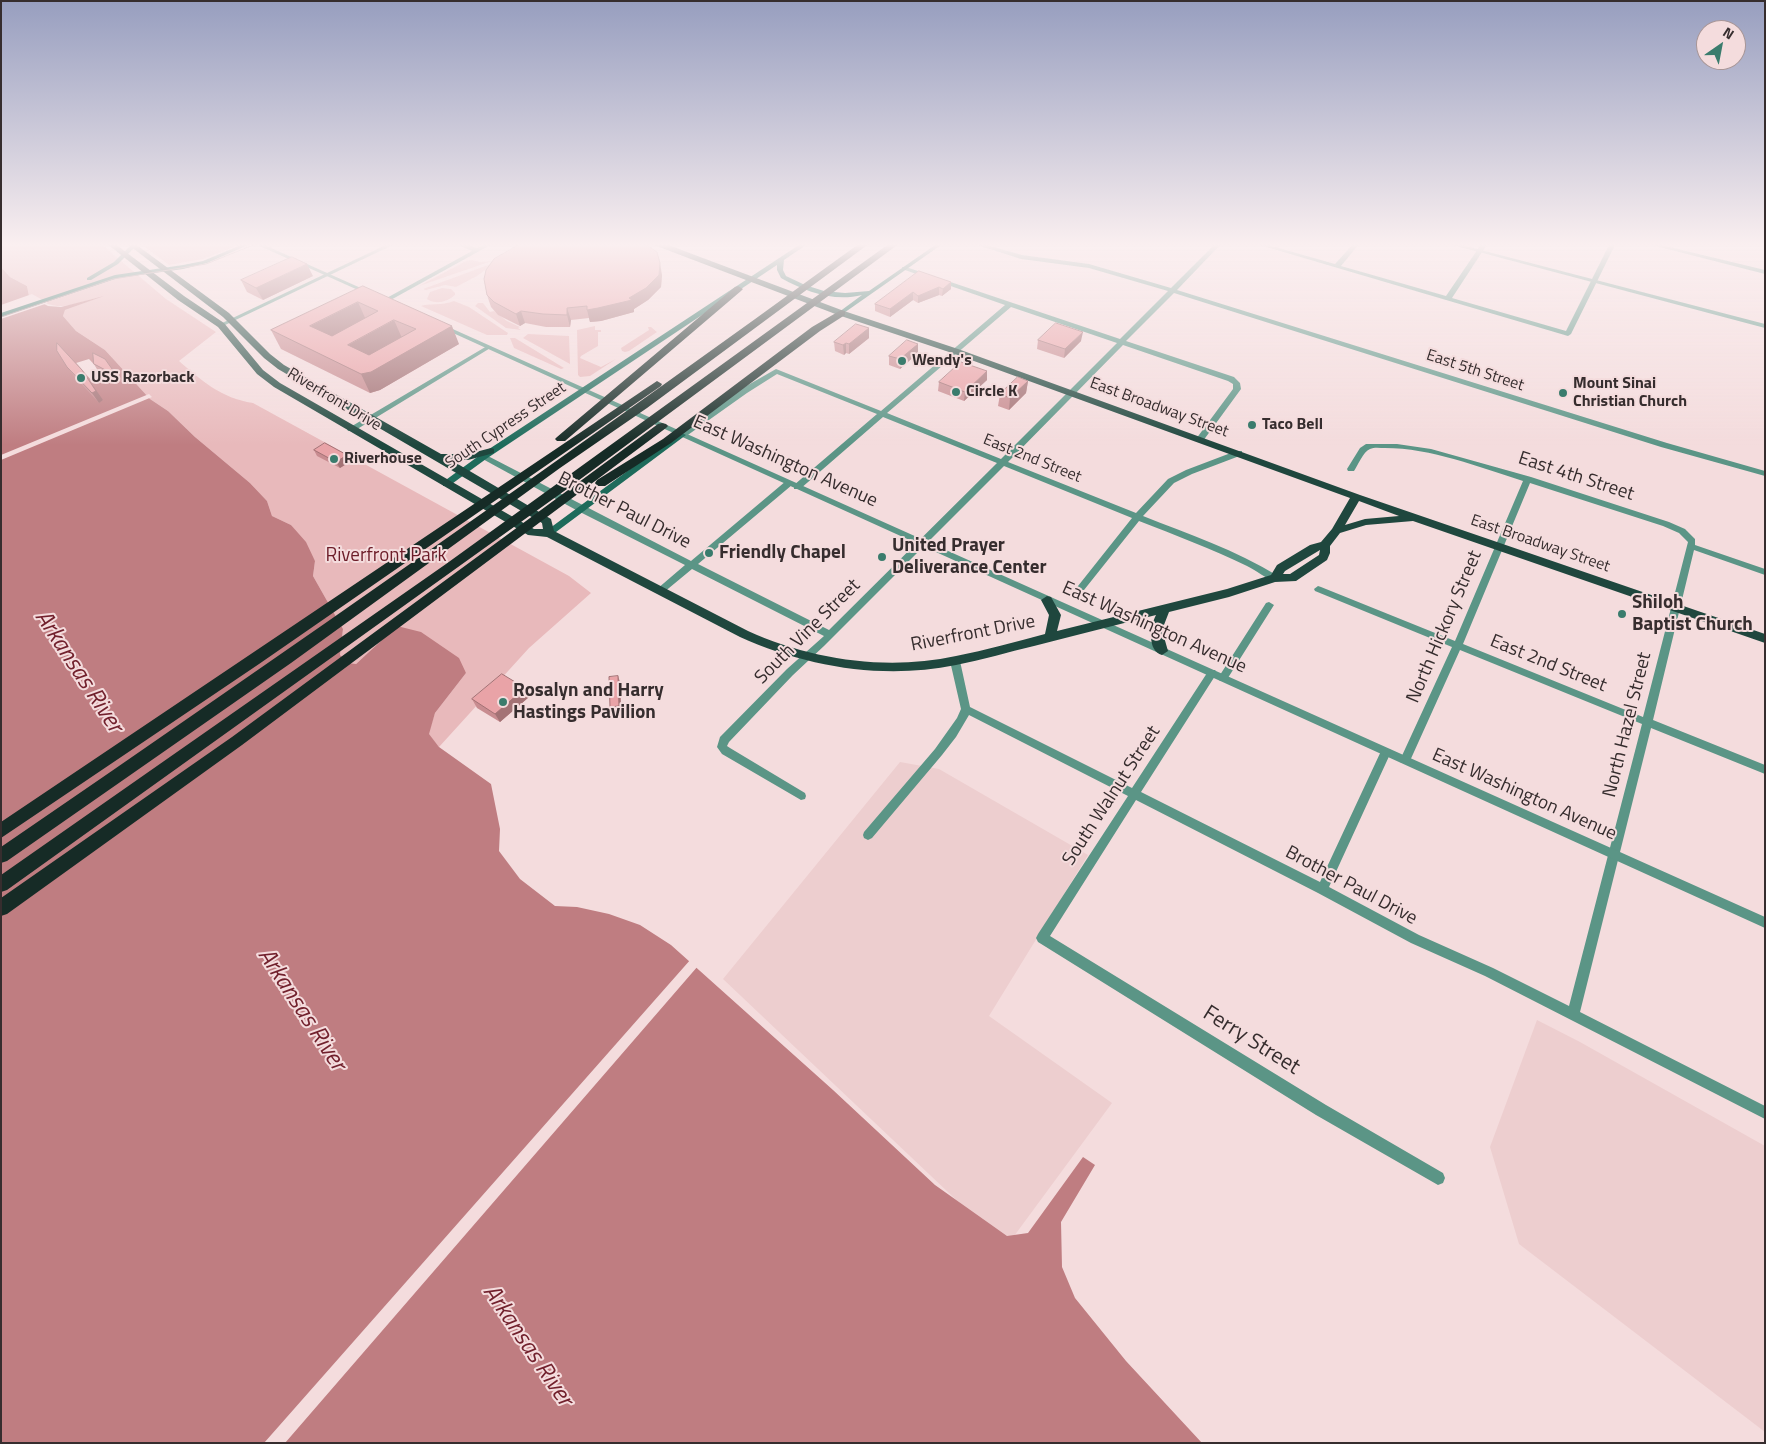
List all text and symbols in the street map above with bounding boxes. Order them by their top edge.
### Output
north arrow [1696,20,1746,70]
text: N [1719,21,1739,44]
street label: East 5th Street [1424,346,1526,396]
place label: Wendy's [912,351,972,371]
marker: Wendy's [896,355,908,367]
street label: Riverfront Drive [283,364,385,436]
place label: USS Razorback [91,368,194,388]
marker: USS Razorback [75,372,87,384]
street label: East Broadway Street [1087,374,1231,442]
place label: Mount Sinai Christian Church [1573,374,1687,412]
street label: South Cypress Street [442,379,570,473]
place label: Circle K [966,382,1017,402]
marker: Circle K [950,386,962,398]
marker: Mount Sinai Christian Church [1557,387,1569,399]
street label: East Washington Avenue [689,411,881,513]
place label: Taco Bell [1262,415,1323,435]
marker: Taco Bell [1246,419,1258,431]
street label: East 2nd Street [980,431,1084,487]
street label: East 4th Street [1515,448,1637,506]
place label: Riverhouse [344,449,422,469]
marker: Riverhouse [328,453,340,465]
street label: Brother Paul Drive [554,468,694,554]
street label: East Broadway Street [1468,511,1612,577]
place label: United Prayer Deliverance Center [892,535,1046,579]
place label: Friendly Chapel [719,542,846,564]
park label: Riverfront Park [325,545,447,567]
marker: Friendly Chapel [703,547,715,559]
street label: North Hickory Street [1403,547,1487,707]
marker: United Prayer Deliverance Center [876,551,888,563]
street label: South Vine Street [751,575,865,689]
street label: East Washington Avenue [1058,577,1250,679]
place label: Shiloh Baptist Church [1632,592,1753,636]
water label: Arkansas River [28,605,128,739]
marker: Shiloh Baptist Church [1616,608,1628,620]
street label: Riverfront Drive [909,611,1037,657]
street label: East 2nd Street [1486,630,1610,698]
street label: North Hazel Street [1599,650,1657,800]
place label: Rosalyn and Harry Hastings Pavilion [513,680,664,724]
marker: Rosalyn and Harry Hastings Pavilion [497,696,509,708]
street label: South Walnut Street [1058,722,1166,870]
street label: East Washington Avenue [1428,744,1620,846]
street label: Brother Paul Drive [1281,842,1421,930]
water label: Arkansas River [251,943,351,1077]
street label: Ferry Street [1197,1001,1305,1081]
water label: Arkansas River [476,1280,578,1412]

